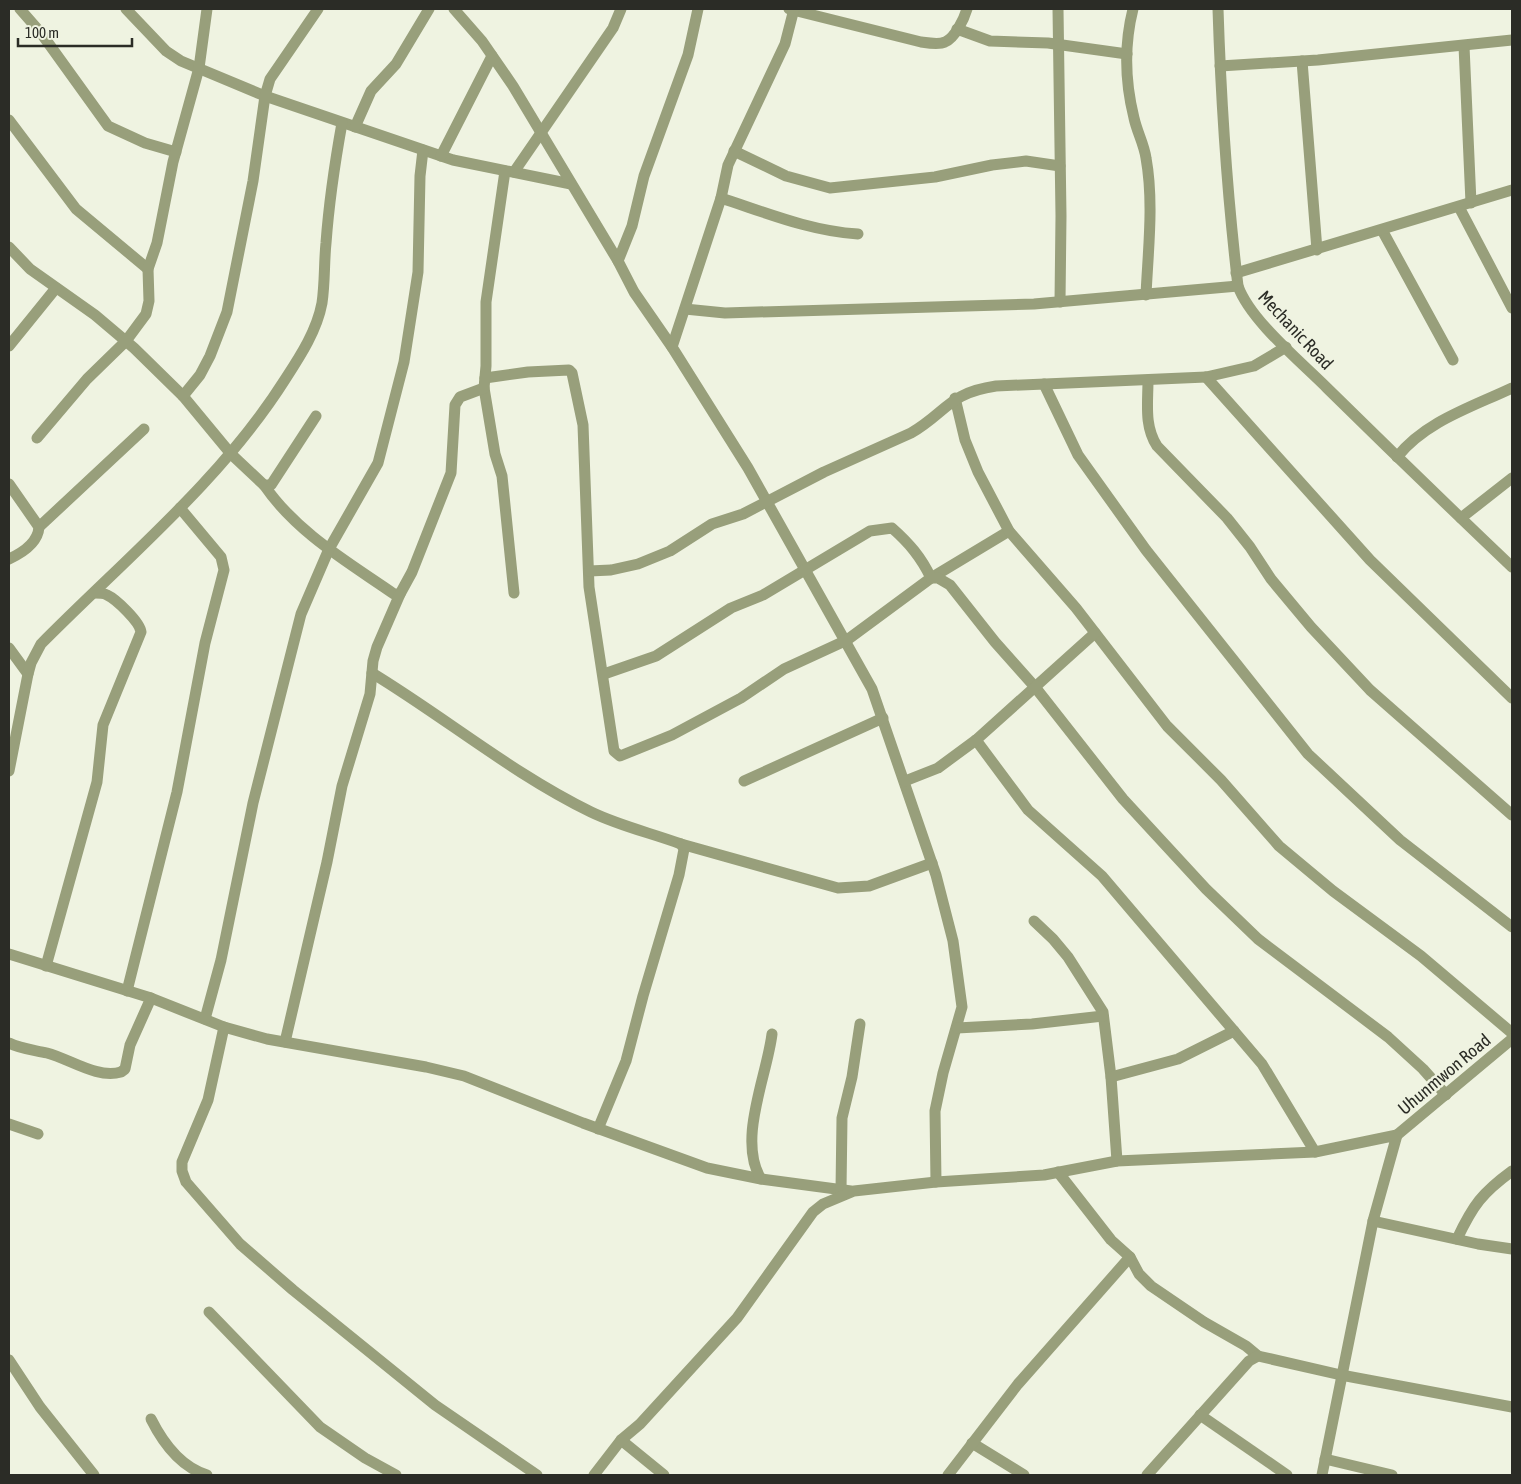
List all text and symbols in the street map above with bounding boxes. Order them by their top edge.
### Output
scale bar [18,15,131,47]
text: 100 m [25,24,59,41]
street label: Mechanic Road [1254,286,1338,374]
street label: Uhunmwon Road [1393,1029,1495,1119]

